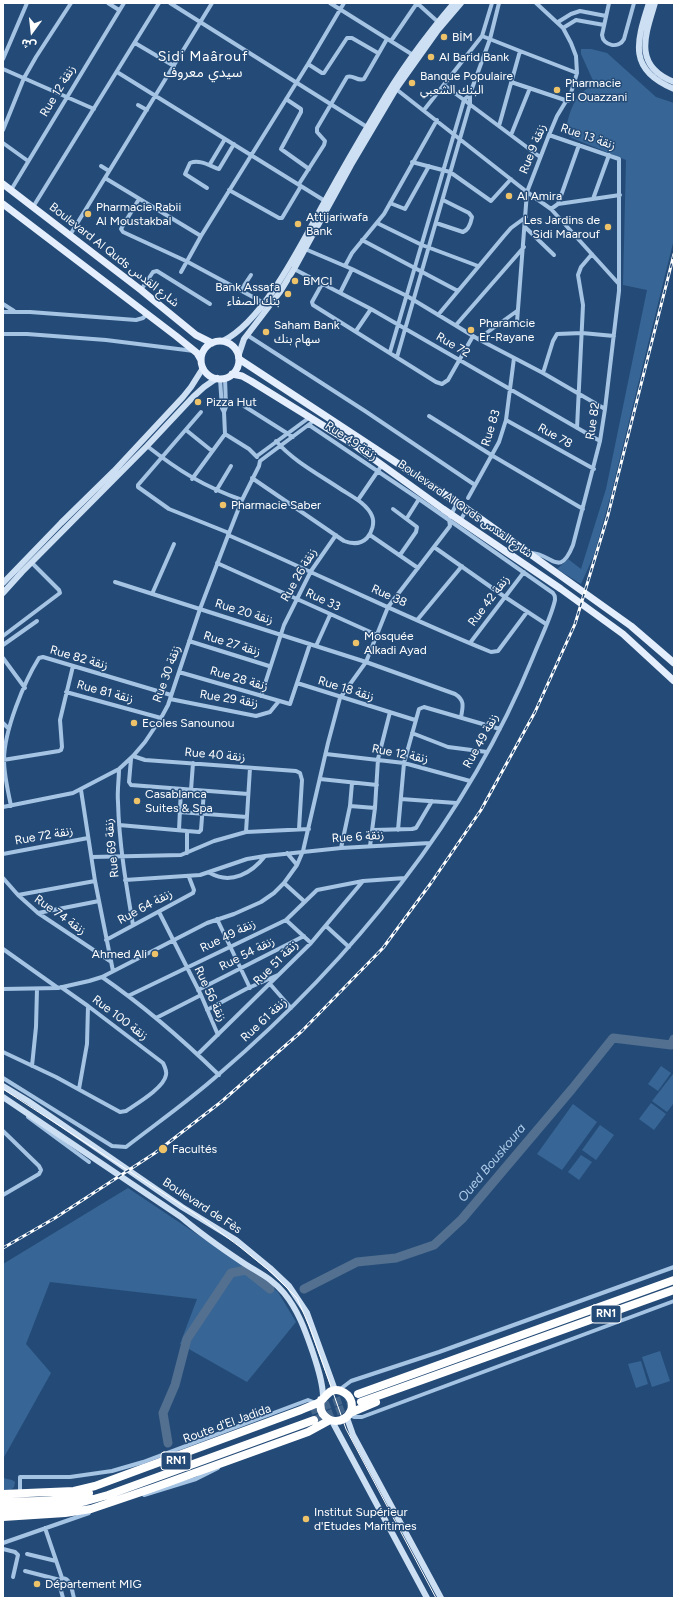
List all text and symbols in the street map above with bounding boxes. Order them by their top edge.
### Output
north arrow [12,12,52,52]
place label: BİM [452,30,473,44]
marker: BİM [439,32,449,42]
text: ش [20,36,38,52]
district label: Sidi Maârouf سيدي معروف [158,49,248,82]
place label: Al Barid Bank [439,50,509,64]
marker: Al Barid Bank [426,52,436,62]
street label: Rue 12 زنقة [37,63,79,119]
place label: Banque Populaire البنك الشعبي [420,69,513,97]
place label: Pharmacie El Ouazzani [565,76,627,104]
marker: Banque Populaire البنك الشعبي [407,78,417,88]
marker: Pharmacie El Ouazzani [552,85,562,95]
street label: Rue 13 زنقة [559,121,617,153]
street label: Rue 9 زنقة [516,122,550,176]
place label: Al Amira [517,189,562,203]
marker: Al Amira [504,191,514,201]
street label: Boulevard Al Quds شارع القدس [46,200,182,310]
place label: Pharmacie Rabii Al Moustakbal [96,200,181,228]
marker: Pharmacie Rabii Al Moustakbal [83,209,93,219]
place label: Attijariwafa Bank [306,210,368,238]
place label: Les Jardins de Sidi Maarouf [524,213,600,241]
marker: Attijariwafa Bank [293,219,303,229]
marker: Les Jardins de Sidi Maarouf [603,222,613,232]
place label: BMCI [303,274,332,288]
marker: BMCI [290,276,300,286]
place label: Bank Assafa بنك الصفاء [215,280,280,308]
marker: Bank Assafa بنك الصفاء [283,289,293,299]
place label: Pharamcie Er-Rayane [479,316,535,344]
place label: Saham Bank سهام بنك [274,318,339,346]
marker: Pharamcie Er-Rayane [466,325,476,335]
marker: Saham Bank سهام بنك [261,327,271,337]
street label: Rue 72 [433,330,473,360]
place label: Pizza Hut [206,395,257,409]
marker: Pizza Hut [193,397,203,407]
street label: Rue 82 [583,401,603,441]
street label: Rue 83 [479,408,503,448]
street label: Rue 49 زنقة [322,418,380,464]
street label: Rue 78 [535,421,575,451]
street label: Boulevard Al Quds شارع القدس [395,457,535,561]
place label: Pharmacie Saber [231,498,321,512]
marker: Pharmacie Saber [218,500,228,510]
street label: Rue 26 زنقة [278,546,320,604]
street label: Rue 42 زنقة [465,573,513,629]
street label: Rue 38 [369,582,409,610]
street label: Rue 33 [303,586,343,614]
street label: Rue 20 زنقة [213,596,275,628]
street label: Rue 27 زنقة [202,629,262,659]
place label: Mosquée Alkadi Ayad [364,629,427,657]
marker: Mosquée Alkadi Ayad [351,638,361,648]
street label: Rue 82 زنقة [48,643,110,673]
street label: Rue 30 زنقة [150,643,184,705]
street label: Rue 28 زنقة [208,664,270,694]
street label: Rue 18 زنقة [316,674,376,704]
street label: Rue 81 زنقة [75,678,135,706]
street label: Rue 29 زنقة [199,687,259,711]
street label: Rue 49 زنقة [460,711,502,771]
place label: Ecoles Sanounou [142,716,234,730]
marker: Ecoles Sanounou [129,718,139,728]
street label: Rue 12 زنقة [370,741,430,767]
street label: Rue 40 زنقة [184,745,246,765]
place label: Casablanca Suites & Spa [145,787,213,815]
marker: Casablanca Suites & Spa [132,796,142,806]
street label: Rue 69 زنقة [102,818,122,878]
street label: Rue 72 زنقة [14,824,74,848]
street label: Rue 6 زنقة [331,828,385,846]
street label: Rue 64 زنقة [115,887,175,927]
street label: Rue 74 زنقة [31,892,89,938]
street label: Rue 49 زنقة [198,916,258,956]
street label: Rue 54 زنقة [217,934,277,974]
street label: Rue 51 زنقة [251,938,301,988]
place label: Ahmed Ali [92,947,147,961]
marker: Ahmed Ali [150,949,160,959]
street label: Rue 56 زنقة [191,964,229,1024]
street label: Rue 100 زنقة [89,992,151,1044]
street label: Rue 61 زنقة [238,995,290,1045]
water label: Oued Bouskoura [455,1121,529,1205]
place label: Facultés [172,1142,217,1156]
marker: Facultés [157,1143,169,1155]
street label: Boulevard de Fès [160,1175,244,1237]
road number: RN1 [591,1305,621,1323]
street label: Route d'El Jadida [181,1401,273,1447]
road number: RN1 [161,1452,191,1470]
place label: Institut Supérieur d'Etudes Maritimes [314,1505,417,1533]
marker: Institut Supérieur d'Etudes Maritimes [301,1514,311,1524]
place label: Département MIG [45,1577,142,1591]
marker: Département MIG [32,1579,42,1589]

